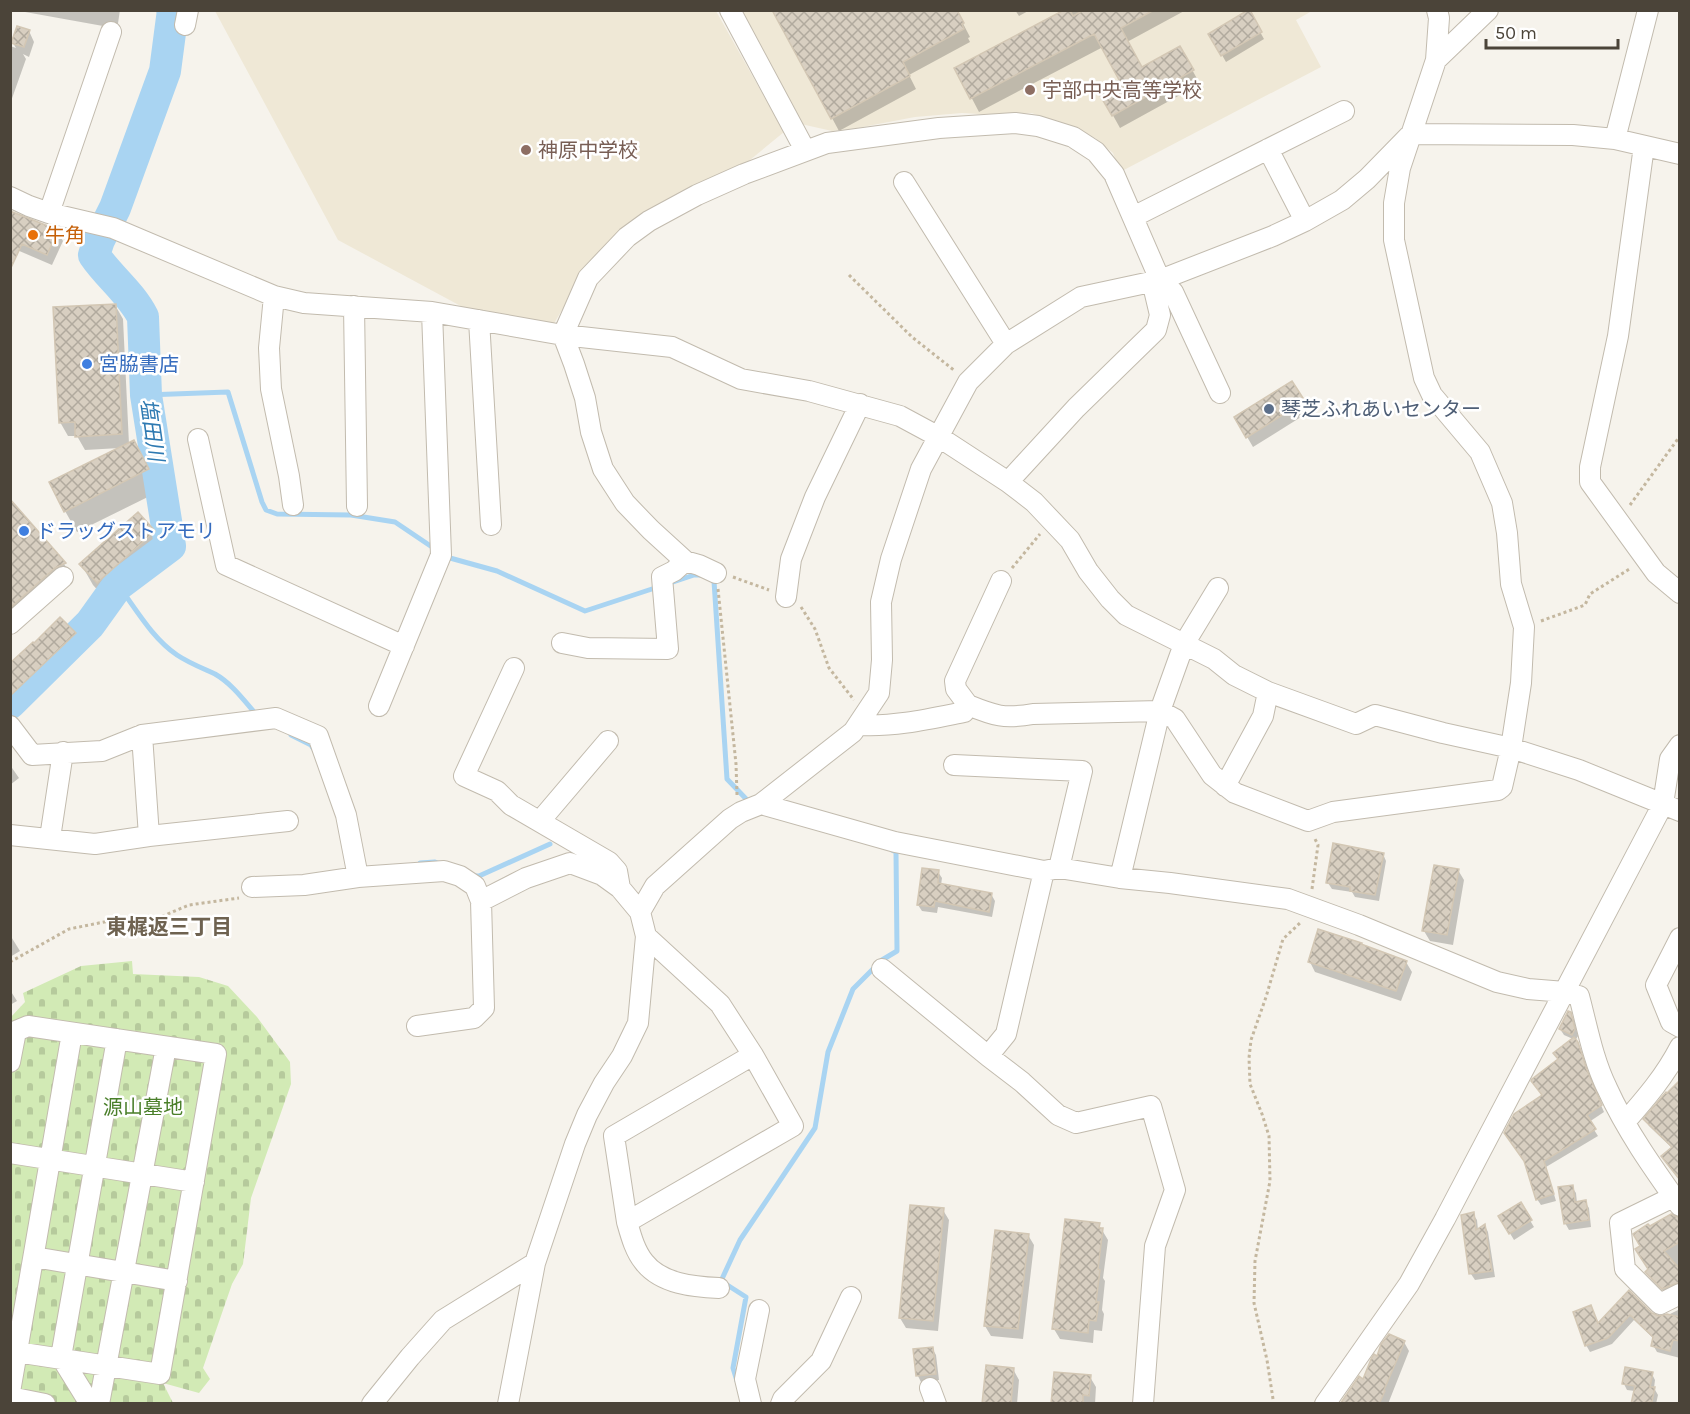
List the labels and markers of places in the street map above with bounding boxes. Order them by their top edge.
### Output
place label: 宇部中央高等学校 [1042,79,1202,102]
marker: 宇部中央高等学校 [1023,83,1037,97]
place label: 神原中学校 [538,139,638,162]
marker: 神原中学校 [519,143,533,157]
place label: 牛角 [45,224,85,247]
marker: 牛角 [26,228,40,242]
place label: 宮脇書店 [99,353,179,376]
marker: 宮脇書店 [80,357,94,371]
place label: 琴芝ふれあいセンター [1281,398,1481,421]
marker: 琴芝ふれあいセンター [1262,402,1276,416]
place label: ドラッグストアモリ [36,520,216,543]
marker: ドラッグストアモリ [17,524,31,538]

